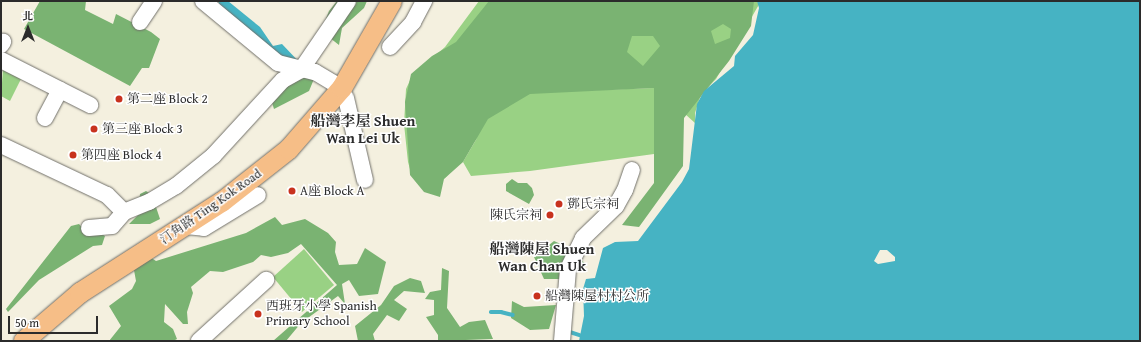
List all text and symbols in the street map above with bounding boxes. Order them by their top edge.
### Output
north arrow [8,8,48,48]
text: 北 [23,8,34,24]
place label: 第二座 Block 2 [127,91,208,107]
marker: 第二座 Block 2 [114,94,124,104]
district label: 船灣李屋 Shuen Wan Lei Uk [311,111,415,146]
place label: 第三座 Block 3 [102,121,183,137]
marker: 第三座 Block 3 [89,124,99,134]
place label: 第四座 Block 4 [81,147,162,163]
marker: 第四座 Block 4 [68,150,78,160]
street label: 汀角路 Ting Kok Road [157,166,265,248]
place label: A座 Block A [300,183,364,199]
marker: A座 Block A [287,186,297,196]
place label: 鄧氏宗祠 [567,196,619,212]
marker: 鄧氏宗祠 [554,199,564,209]
place label: 陳氏宗祠 [490,207,542,223]
marker: 陳氏宗祠 [545,210,555,220]
district label: 船灣陳屋 Shuen Wan Chan Uk [490,239,594,274]
place label: 船灣陳屋村村公所 [545,288,649,304]
marker: 船灣陳屋村村公所 [532,291,542,301]
place label: 西班牙小學 Spanish Primary School [266,299,377,330]
scale bar [10,308,100,334]
marker: 西班牙小學 Spanish Primary School [253,309,263,319]
text: 50 m [15,314,39,331]

